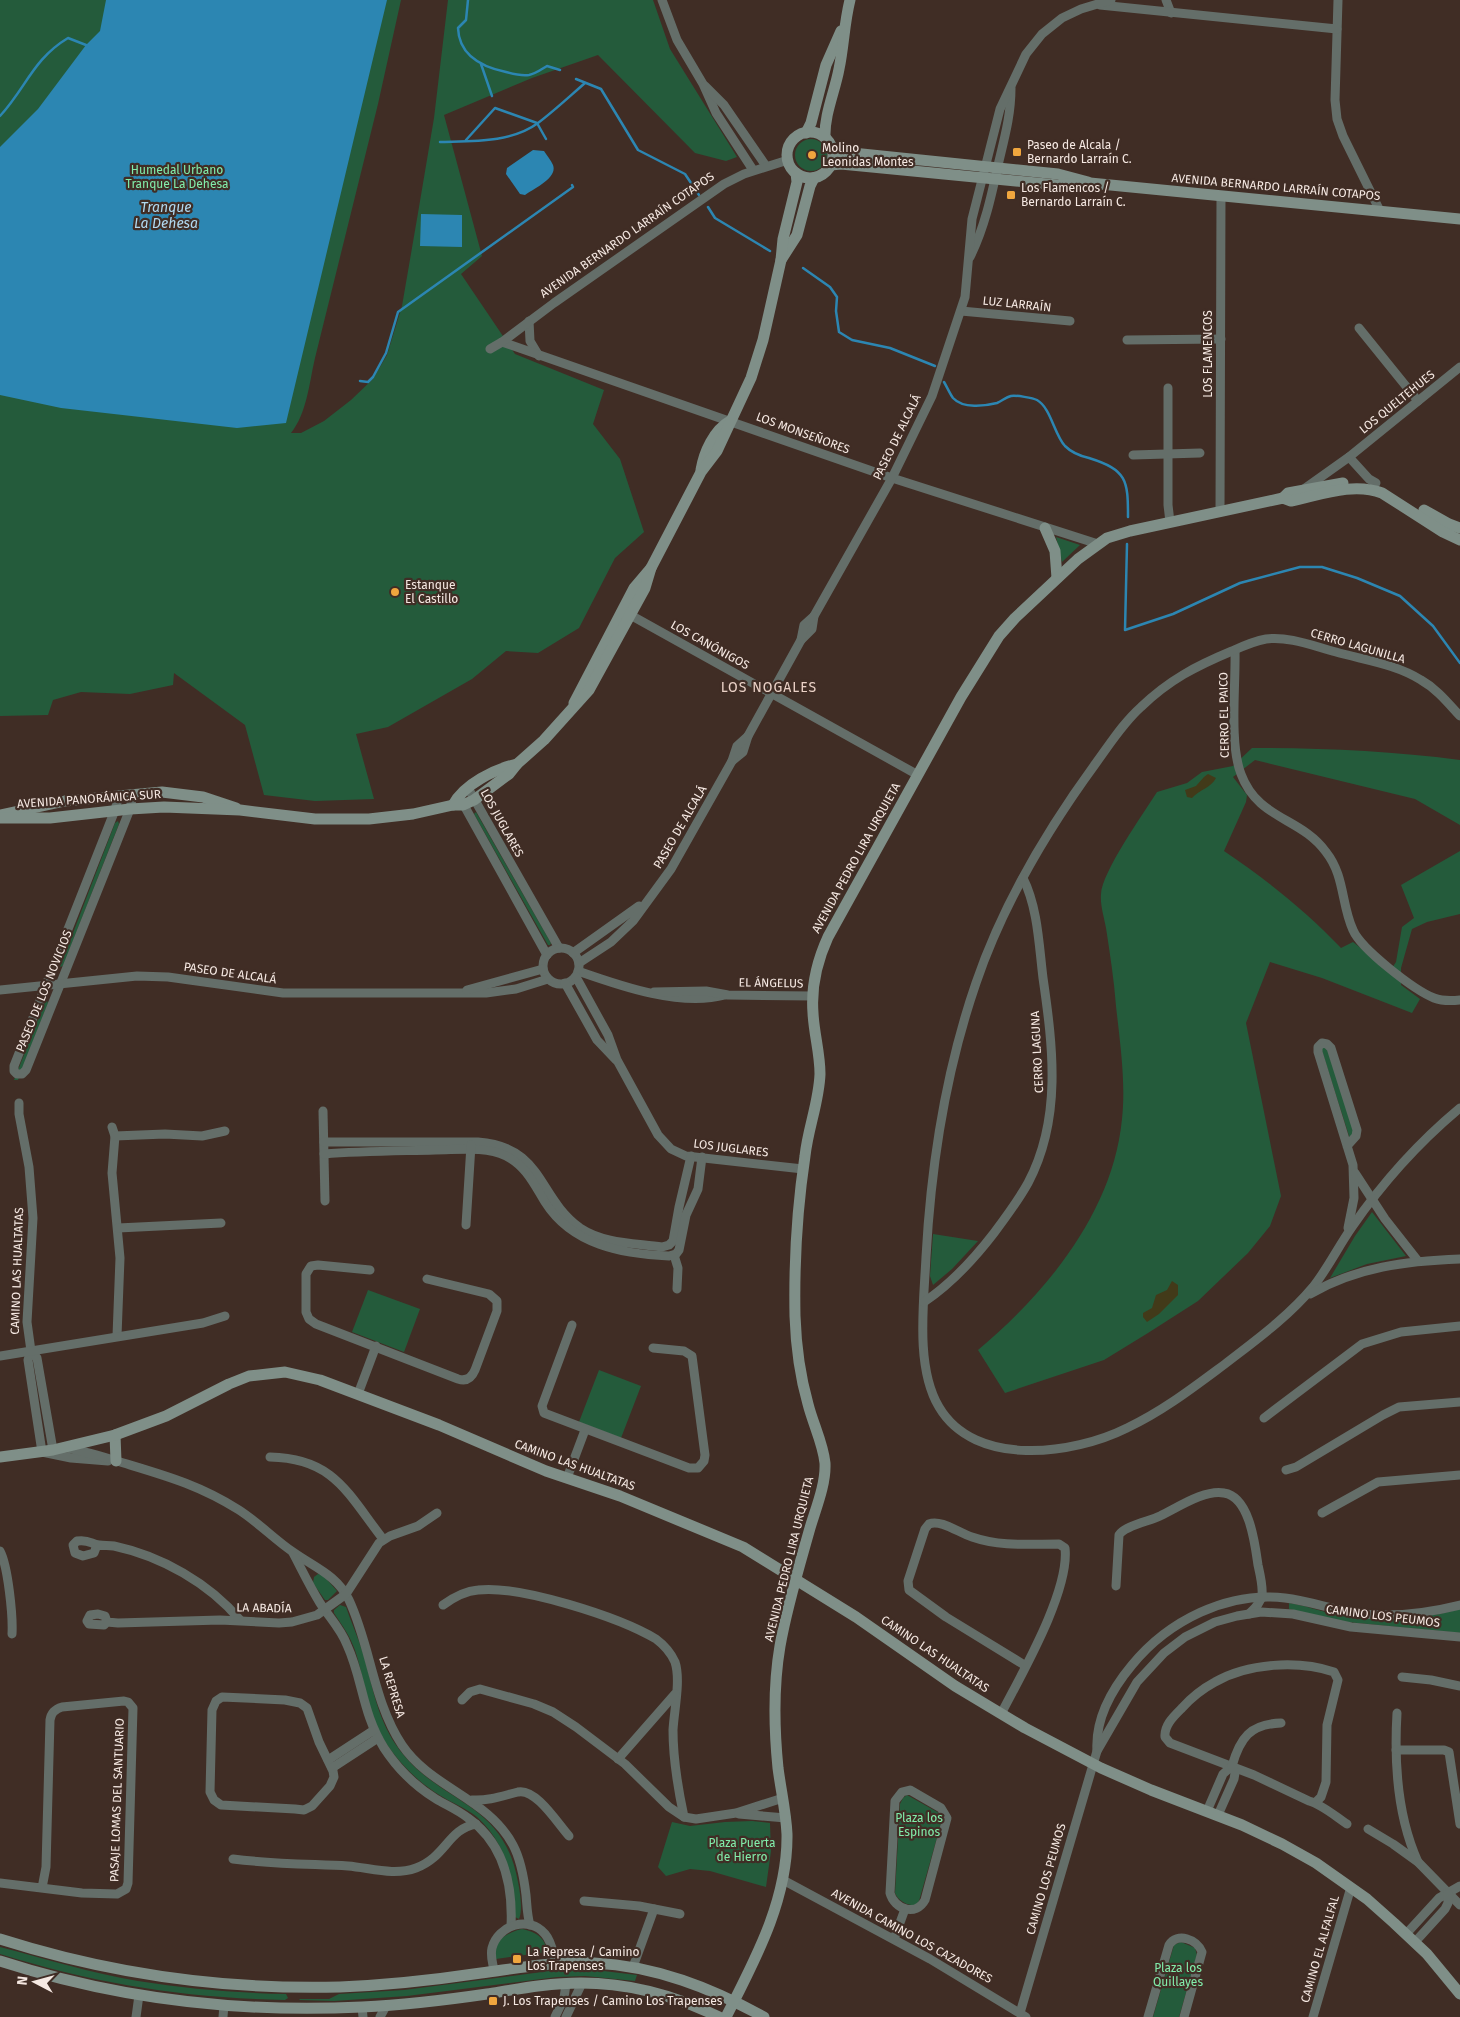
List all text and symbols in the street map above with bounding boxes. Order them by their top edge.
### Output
place label: Paseo de Alcala / Bernardo Larraín C. [1027,138,1132,166]
place label: Molino Leonidas Montes [822,141,914,169]
marker: Paseo de Alcala / Bernardo Larraín C. [1011,146,1023,158]
marker: Molino Leonidas Montes [806,149,818,161]
park label: Humedal Urbano Tranque La Dehesa [126,163,228,191]
street label: AVENIDA BERNARDO LARRAÍN COTAPOS [537,168,717,301]
street label: AVENIDA BERNARDO LARRAÍN COTAPOS [1171,170,1382,203]
place label: Los Flamencos / Bernardo Larraín C. [1021,181,1126,209]
marker: Los Flamencos / Bernardo Larraín C. [1005,189,1017,201]
water label: Tranque La Dehesa [134,199,198,232]
street label: LUZ LARRAÍN [982,292,1052,315]
street label: LOS FLAMENCOS [1201,310,1215,398]
street label: LOS QUELTEHUES [1357,367,1438,437]
street label: PASEO DE ALCALÁ [869,391,924,482]
street label: LOS MONSEÑORES [754,409,853,457]
place label: Estanque El Castillo [405,578,458,606]
marker: Estanque El Castillo [389,586,401,598]
street label: LOS CANÓNIGOS [668,617,753,673]
street label: CERRO LAGUNILLA [1309,626,1407,666]
street label: CERRO EL PAICO [1216,672,1232,758]
district label: LOS NOGALES [721,679,817,696]
street label: AVENIDA PEDRO LIRA URQUIETA [809,780,903,936]
street label: PASEO DE ALCALÁ [650,782,709,871]
street label: AVENIDA PANORÁMICA SUR [16,786,161,811]
street label: LOS JUGLARES [478,787,527,860]
street label: PASEO DE LOS NOVICIOS [13,928,75,1054]
street label: PASEO DE ALCALÁ [183,959,278,986]
street label: EL ÁNGELUS [739,974,804,991]
street label: CERRO LAGUNA [1028,1010,1046,1093]
street label: LOS JUGLARES [693,1136,770,1160]
street label: CAMINO LAS HUALTATAS [8,1207,26,1335]
street label: CAMINO LAS HUALTATAS [513,1437,638,1494]
street label: AVENIDA PEDRO LIRA URQUIETA [762,1475,816,1643]
street label: LA ABADÍA [236,1600,292,1615]
street label: CAMINO LOS PEUMOS [1325,1602,1441,1630]
street label: CAMINO LAS HUALTATAS [878,1613,992,1696]
street label: LA REPRESA [376,1655,408,1720]
street label: PASAJE LOMAS DEL SANTUARIO [107,1718,127,1882]
park label: Plaza los Espinos [895,1811,943,1839]
street label: CAMINO LOS PEUMOS [1023,1821,1069,1936]
park label: Plaza Puerta de Hierro [708,1836,776,1864]
street label: AVENIDA CAMINO LOS CAZADORES [829,1886,995,1986]
street label: CAMINO EL ALFALFAL [1298,1894,1342,2004]
place label: La Represa / Camino Los Trapenses [527,1945,640,1973]
marker: La Represa / Camino Los Trapenses [511,1953,523,1965]
north arrow [10,1957,60,2007]
park label: Plaza los Quillayes [1153,1961,1203,1989]
text: N [14,1975,32,1986]
place label: J. Los Trapenses / Camino Los Trapenses [503,1994,723,2008]
marker: J. Los Trapenses / Camino Los Trapenses [487,1995,499,2007]

